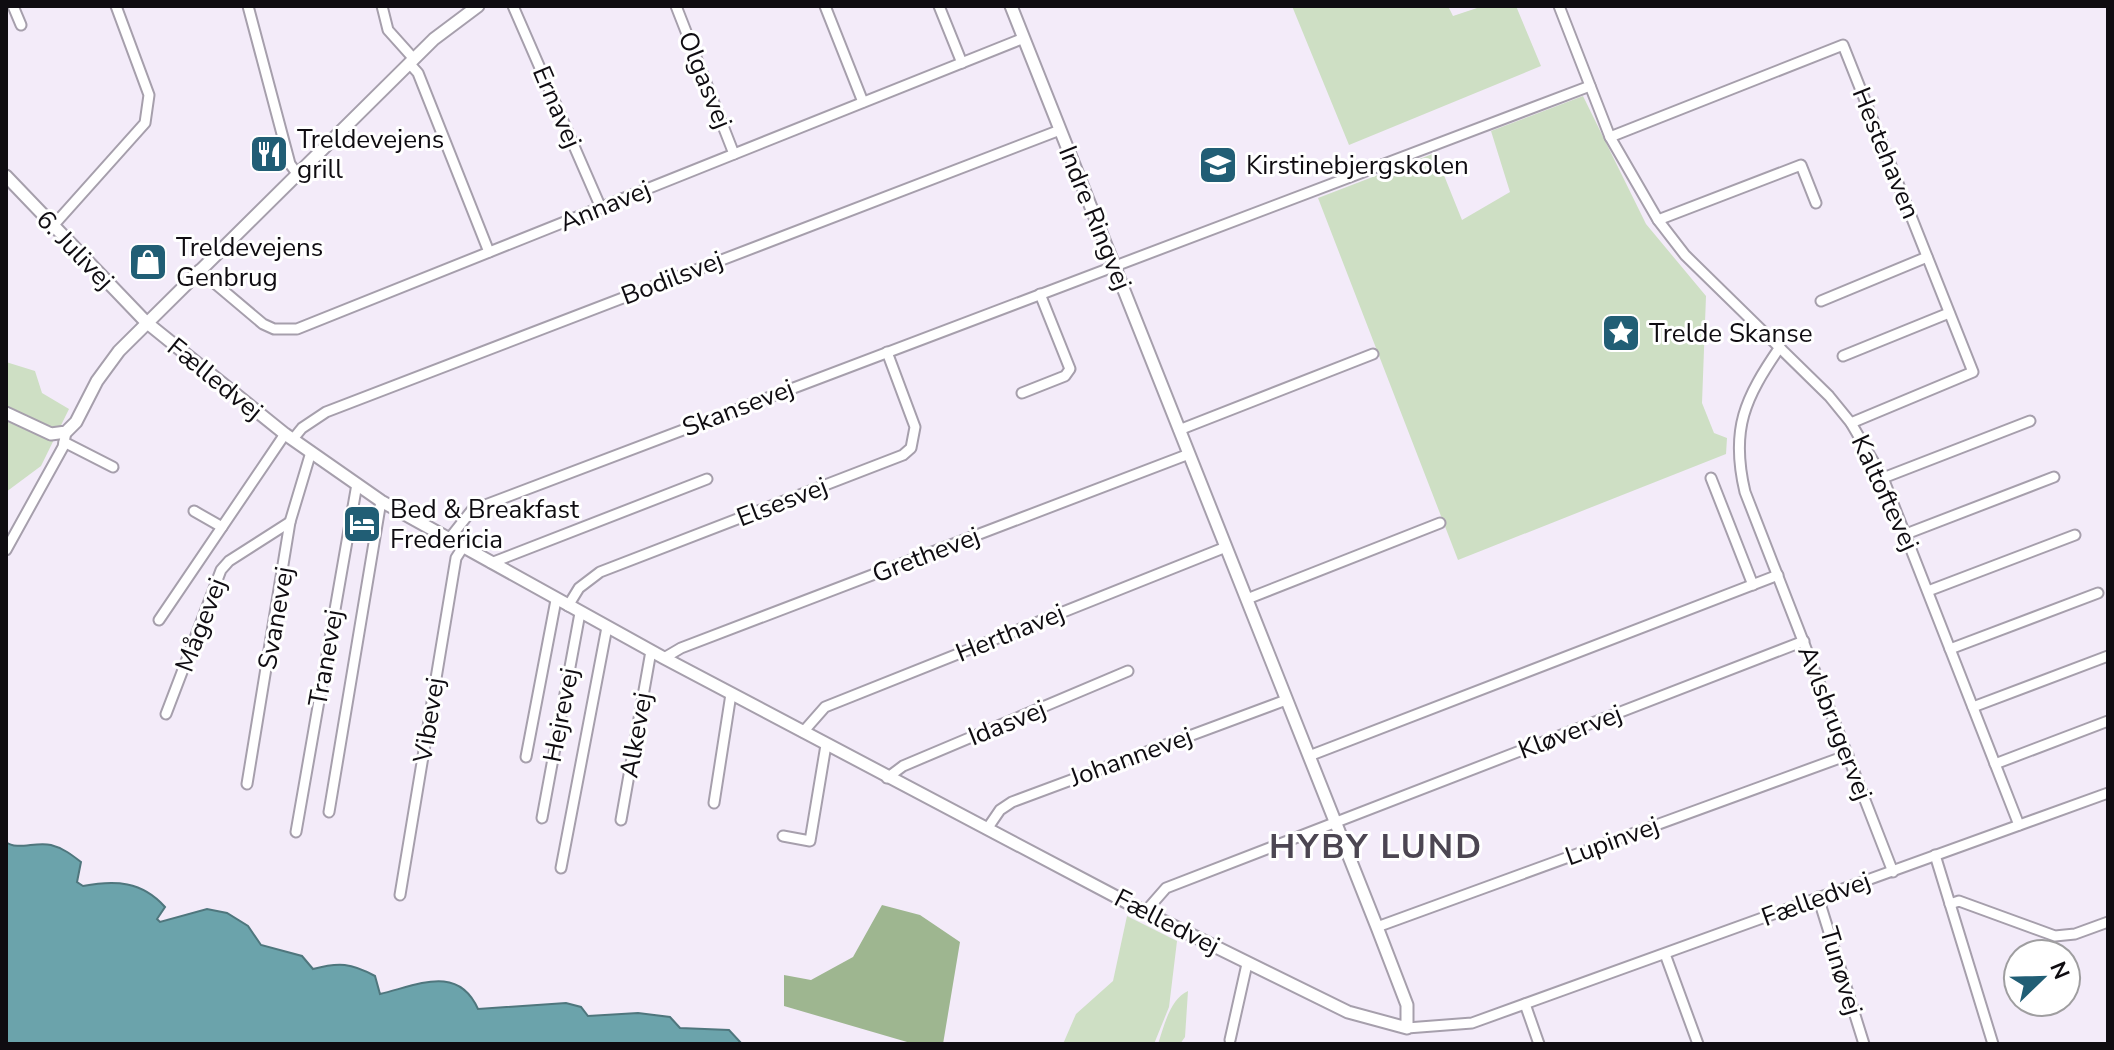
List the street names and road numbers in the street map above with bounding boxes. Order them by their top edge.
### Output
street label: Olgasvej [670,26,740,134]
street label: Ernavej [524,61,590,153]
street label: Hestehaven [1844,82,1928,224]
street label: Indre Ringvej [1050,141,1140,295]
street label: Annavej [554,172,656,240]
street label: 6. Julivej [28,203,122,297]
street label: Bodilsvej [616,243,728,313]
street label: Fælledvej [160,330,270,428]
street label: Skansevej [677,371,799,445]
street label: Kaltoftevej [1843,429,1927,557]
street label: Elsesvej [732,469,832,535]
street label: Grethevej [867,518,985,592]
street label: Svanevej [250,564,302,672]
street label: Mågevej [167,573,235,677]
street label: Herthavej [950,595,1070,671]
street label: Tranevej [300,607,352,709]
street label: Avlsbrugervej [1789,641,1881,805]
street label: Hejrevej [535,665,587,765]
street label: Vibevej [405,675,453,766]
street label: Alkevej [611,690,661,780]
street label: Idasvej [963,692,1051,754]
street label: Kløvervej [1513,696,1627,768]
street label: Johannevej [1064,719,1197,796]
street label: Lupinvej [1560,808,1664,874]
street label: Fælledvej [1757,863,1875,935]
street label: Fælledvej [1108,881,1226,963]
street label: Tunøvej [1811,923,1871,1019]

